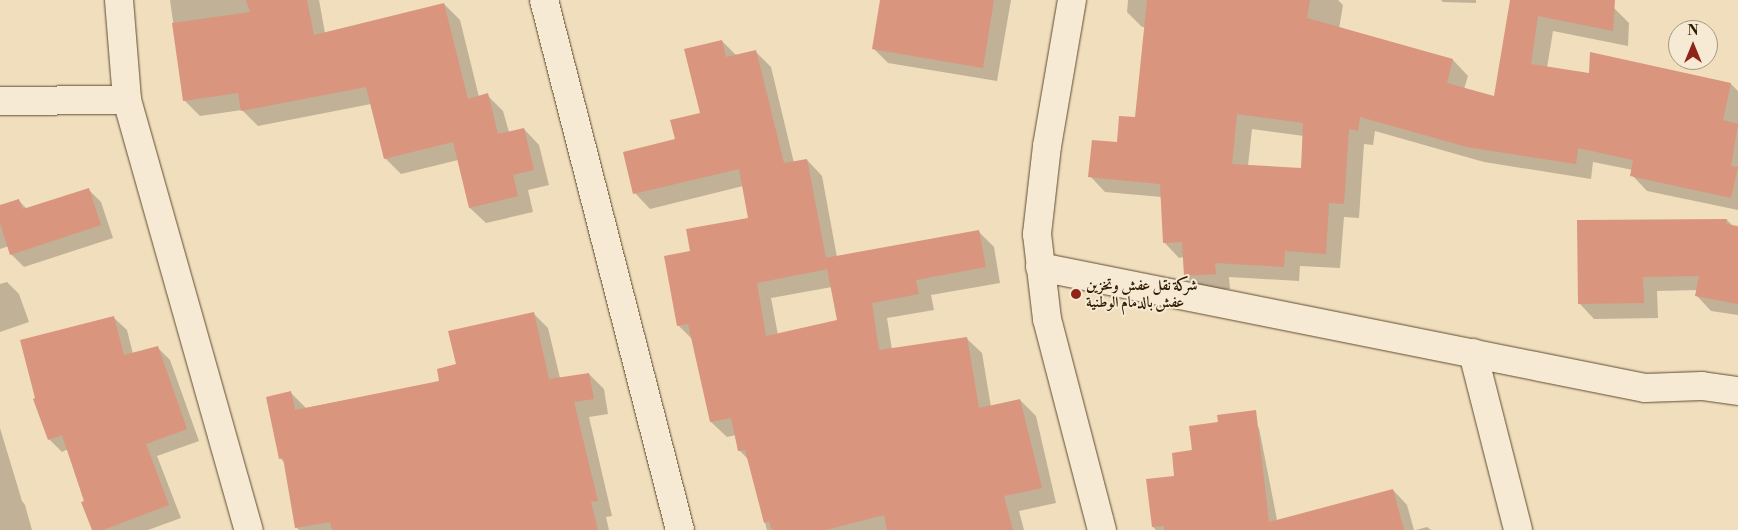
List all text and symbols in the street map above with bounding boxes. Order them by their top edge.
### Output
north arrow [1668,20,1718,70]
text: N [1687,22,1699,40]
place label: شركة نقل عفش وتخزين عفش بالدمام الوطنية [1086,276,1197,311]
marker: شركة نقل عفش وتخزين عفش بالدمام الوطنية [1070,288,1082,300]

